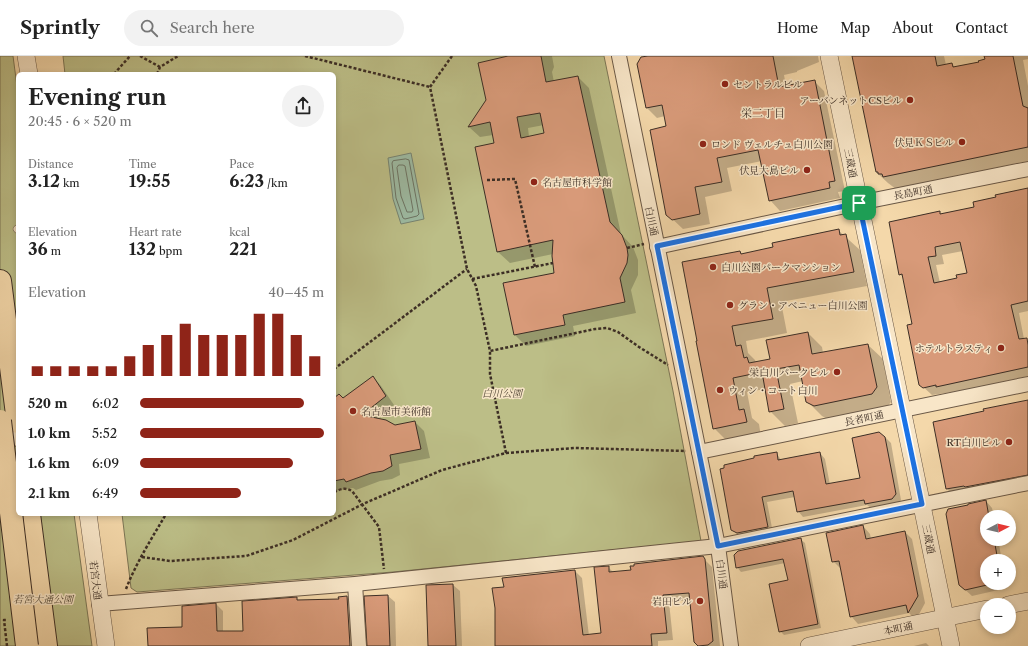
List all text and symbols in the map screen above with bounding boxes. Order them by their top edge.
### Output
search box [124,10,404,46]
text: Sprintly [20,16,100,39]
icon: search [138,17,160,39]
text: Search here [170,18,255,37]
text: Home [777,19,818,37]
text: Map [840,19,870,37]
text: About [892,19,933,37]
text: Contact [955,19,1008,37]
place label: セントラルビル [733,78,803,91]
marker: セントラルビル [720,79,730,89]
text: Evening run [28,84,167,111]
button: share [282,85,324,127]
place label: アーバンネットCSビル [799,94,902,107]
marker: アーバンネットCSビル [905,95,915,105]
district label: 栄二丁目 [741,106,785,120]
text: 20:45 · 6 × 520 m [28,113,132,129]
place label: 伏見ＫＳビル [894,136,954,149]
marker: 伏見ＫＳビル [957,137,967,147]
place label: ロンド ヴェルチュ白川公園 [711,138,833,151]
marker: ロンド ヴェルチュ白川公園 [698,139,708,149]
street label: 三蔵通 [841,147,860,179]
text: Distance [28,157,74,171]
text: Time [129,157,156,171]
text: Pace [229,157,254,171]
place label: 伏見大島ビル [739,164,799,177]
marker: 伏見大島ビル [802,165,812,175]
text: 3.12 [28,171,60,191]
text: 19:55 [129,171,170,191]
text: 6:23 [229,171,264,191]
text: km [60,176,80,190]
text: /km [264,176,288,190]
place label: 名古屋市科学館 [542,176,612,189]
marker: 名古屋市科学館 [529,177,539,187]
street label: 長島町通 [892,182,934,203]
pin [842,186,876,220]
icon: arrive [848,192,870,214]
street label: 白川通 [642,205,661,237]
text: Elevation [28,225,77,239]
text: Heart rate [129,225,182,239]
text: kcal [229,225,250,239]
text: 36 [28,239,48,259]
text: 132 [129,239,156,259]
text: 221 [229,239,257,259]
text: m [48,244,61,258]
text: bpm [156,244,183,258]
place label: 白川公園パークマンション [721,261,841,274]
marker: 白川公園パークマンション [708,262,718,272]
text: Elevation [28,284,86,300]
text: 40–45 m [268,284,324,300]
place label: グラン・アベニュー白川公園 [738,299,868,312]
marker: グラン・アベニュー白川公園 [725,300,735,310]
place label: ホテルトラスティ [915,342,993,355]
marker: ホテルトラスティ [996,343,1006,353]
place label: 栄白川パークビル [749,366,829,379]
marker: 栄白川パークビル [832,367,842,377]
place label: ウィン・コート白川 [728,384,817,397]
marker: ウィン・コート白川 [715,385,725,395]
park label: 白川公園 [482,387,524,400]
text: 520 m [28,395,67,411]
text: 6:02 [92,395,119,411]
place label: 名古屋市美術館 [361,405,431,418]
marker: 名古屋市美術館 [348,406,358,416]
street label: 長者町通 [843,408,885,429]
text: 1.0 km [28,425,70,441]
text: 5:52 [92,425,117,441]
place label: RT白川ビル [946,436,1001,449]
marker: RT白川ビル [1004,437,1014,447]
text: 1.6 km [28,455,70,471]
text: 6:09 [92,455,119,471]
text: 2.1 km [28,485,70,501]
text: 6:49 [92,485,118,501]
north arrow [980,510,1016,546]
map controls [980,510,1016,634]
street label: 三蔵通 [919,523,938,555]
button: + [980,554,1016,590]
street label: 白川通 [713,558,730,590]
street label: 若宮大通 [87,559,104,601]
park label: 若宮大通公園 [13,593,75,606]
place label: 岩田ビル [652,595,692,608]
marker: 岩田ビル [695,596,705,606]
button: − [980,598,1016,634]
street label: 本町通 [882,619,914,638]

